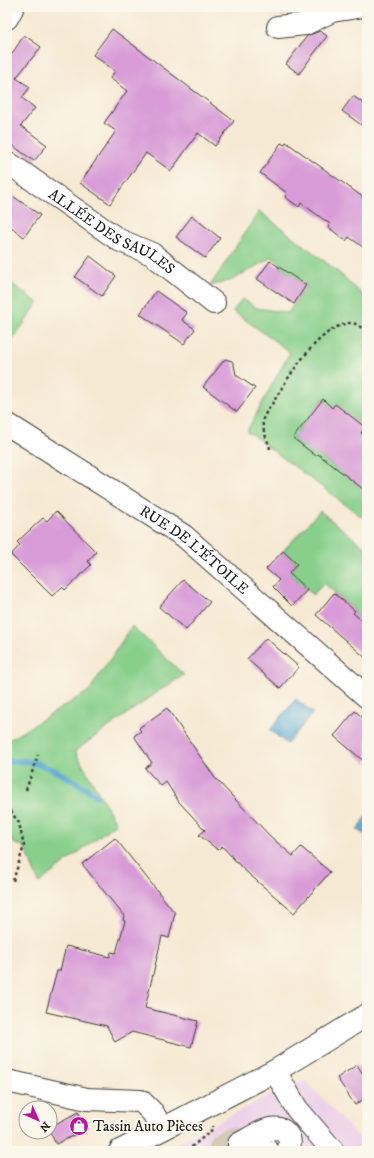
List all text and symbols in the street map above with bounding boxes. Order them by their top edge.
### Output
street label: ALLÉE DES SAULES [45,184,179,278]
street label: RUE DE L'ÉTOILE [136,501,253,598]
north arrow [18,1100,58,1140]
shop icon: Tassin Auto Pièces [68,1115,90,1137]
place label: Tassin Auto Pièces [93,1117,203,1136]
text: N [36,1118,53,1135]

